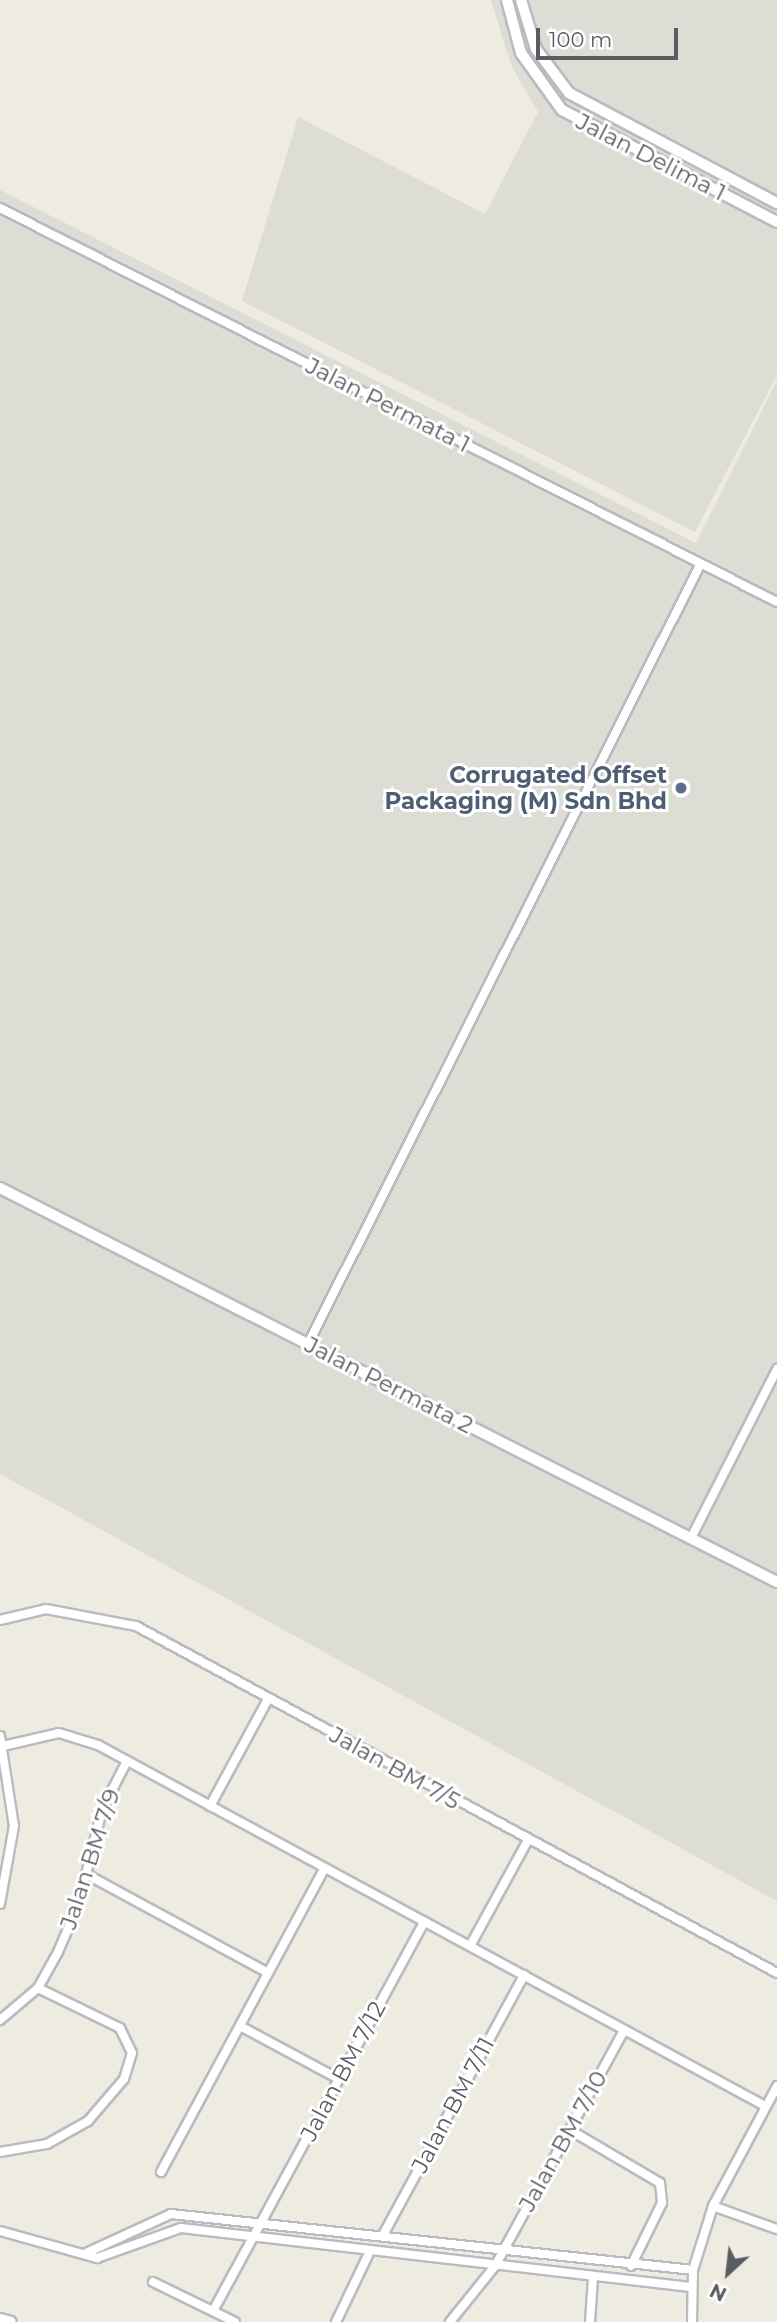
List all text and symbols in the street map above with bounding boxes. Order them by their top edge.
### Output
scale bar [539,14,681,58]
text: 100 m [549,27,612,52]
street label: Jalan Delima 1 [572,107,730,207]
street label: Jalan Permata 1 [301,352,475,458]
place label: Corrugated Offset Packaging (M) Sdn Bhd [385,761,667,815]
marker: Corrugated Offset Packaging (M) Sdn Bhd [673,780,689,796]
street label: Jalan Permata 2 [300,1331,478,1439]
street label: Jalan BM 7/5 [325,1721,465,1815]
street label: Jalan BM 7/9 [54,1785,126,1933]
street label: Jalan BM 7/12 [295,1996,391,2146]
street label: Jalan BM 7/11 [406,2033,500,2177]
street label: Jalan BM 7/10 [513,2066,613,2216]
north arrow [693,2238,763,2308]
text: N [706,2278,730,2306]

